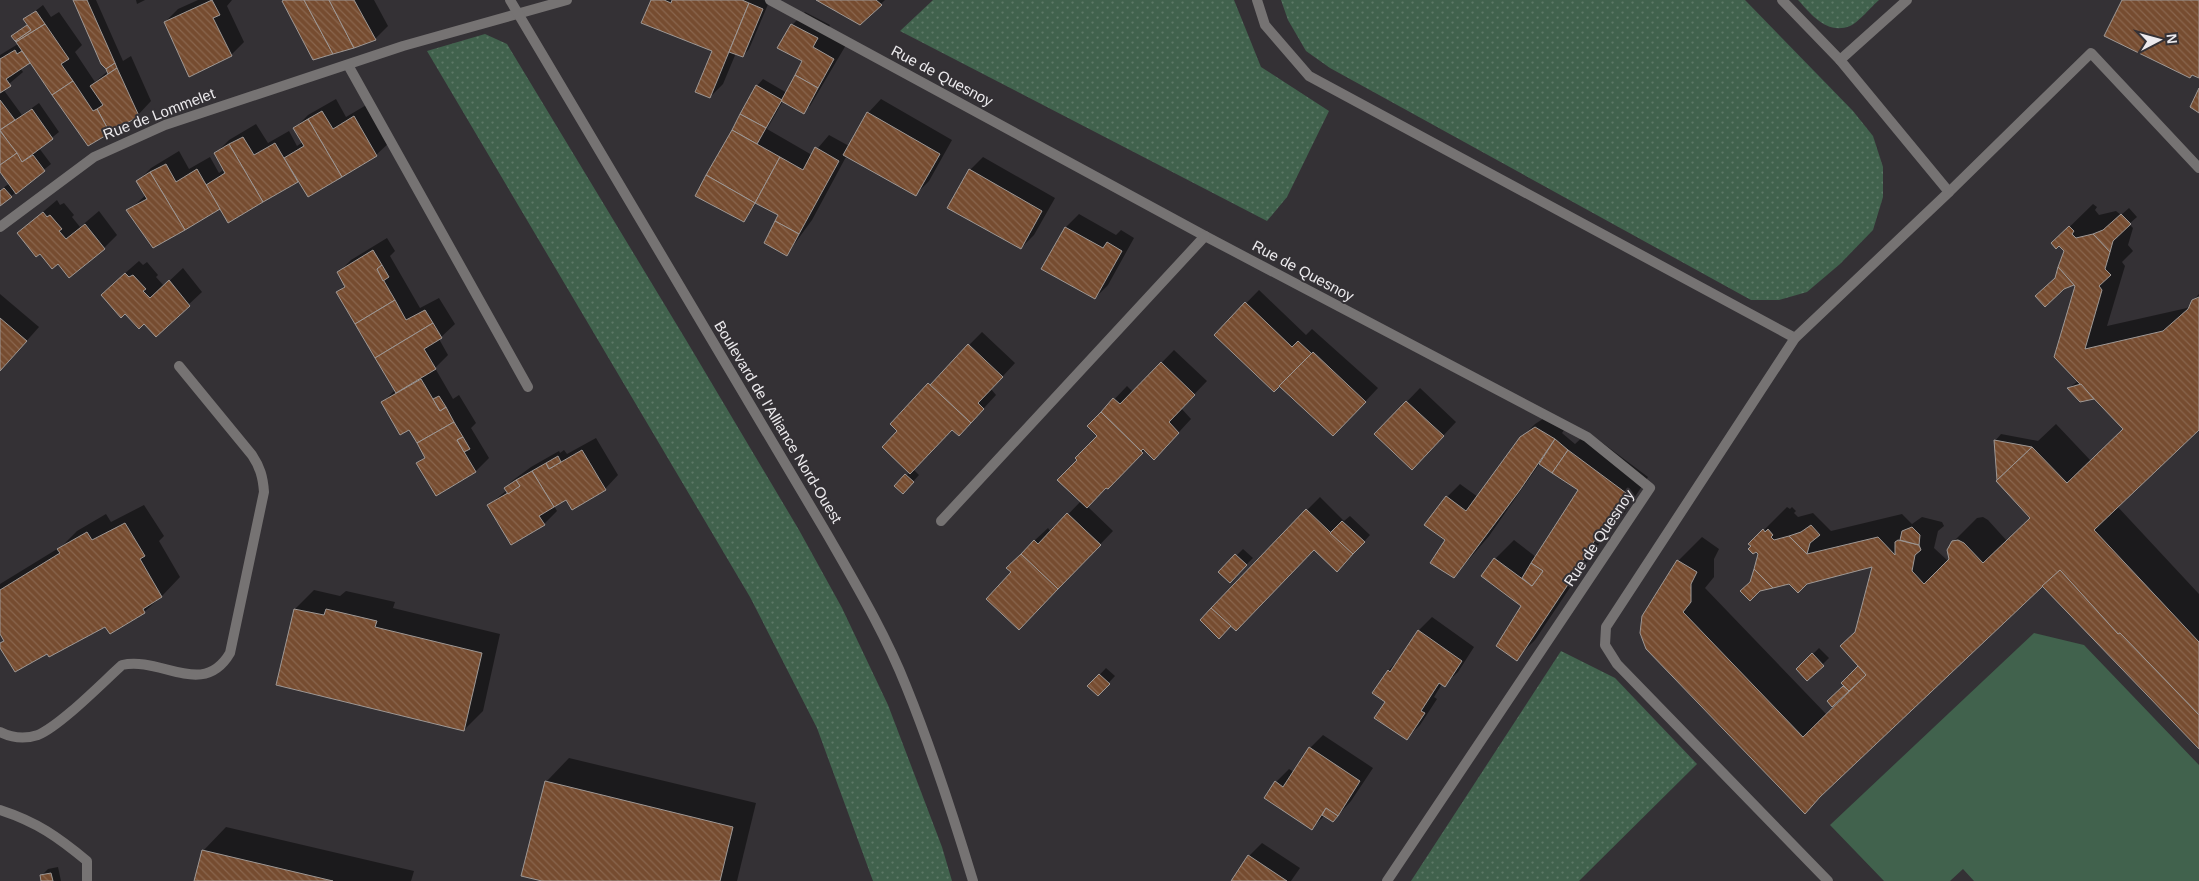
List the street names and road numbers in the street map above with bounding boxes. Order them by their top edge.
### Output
street label: Rue de Quesnoy [889,42,996,110]
street label: Rue de Lommelet [101,84,218,143]
street label: Rue de Quesnoy [1250,237,1357,305]
street label: Boulevard de l'Alliance Nord-Ouest [711,318,846,527]
street label: Rue de Quesnoy [1560,486,1637,589]

